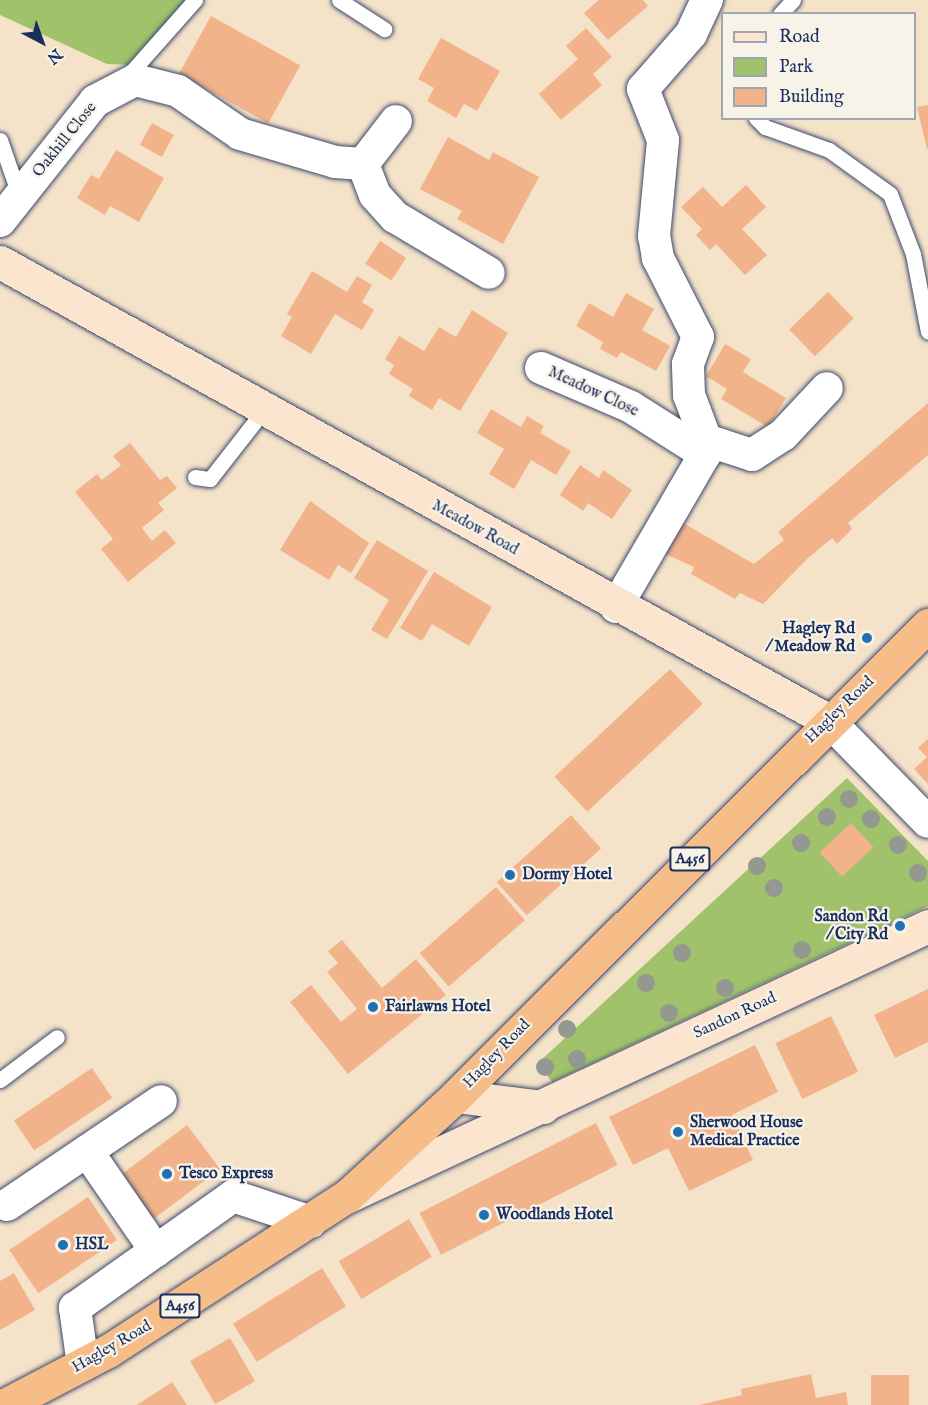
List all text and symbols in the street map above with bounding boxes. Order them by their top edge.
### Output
north arrow [12,12,72,72]
legend [721,12,916,120]
text: Road [779,26,820,49]
text: N [42,43,66,68]
text: Park [779,56,813,79]
text: Building [779,86,844,109]
street label: Oakhill Close [29,99,101,181]
street label: Meadow Close [545,363,641,421]
street label: Meadow Road [428,496,522,560]
place label: Hagley Rd / Meadow Rd [765,619,855,657]
marker: Hagley Rd / Meadow Rd [860,631,874,645]
street label: Hagley Road [801,672,879,748]
road number: A456 [669,847,711,871]
place label: Dormy Hotel [522,865,612,885]
marker: Dormy Hotel [503,868,517,882]
place label: Sandon Rd / City Rd [815,907,888,945]
marker: Sandon Rd / City Rd [893,919,907,933]
street label: Sandon Road [691,989,779,1043]
place label: Fairlawns Hotel [385,997,491,1017]
marker: Fairlawns Hotel [366,1000,380,1014]
street label: Hagley Road [459,1015,535,1093]
place label: Sherwood House Medical Practice [690,1113,803,1151]
marker: Sherwood House Medical Practice [671,1125,685,1139]
place label: Tesco Express [179,1164,273,1184]
marker: Tesco Express [160,1167,174,1181]
place label: Woodlands Hotel [496,1205,613,1225]
marker: Woodlands Hotel [477,1208,491,1222]
place label: HSL [75,1235,108,1255]
marker: HSL [56,1238,70,1252]
road number: A456 [159,1294,201,1318]
street label: Hagley Road [69,1317,155,1377]

